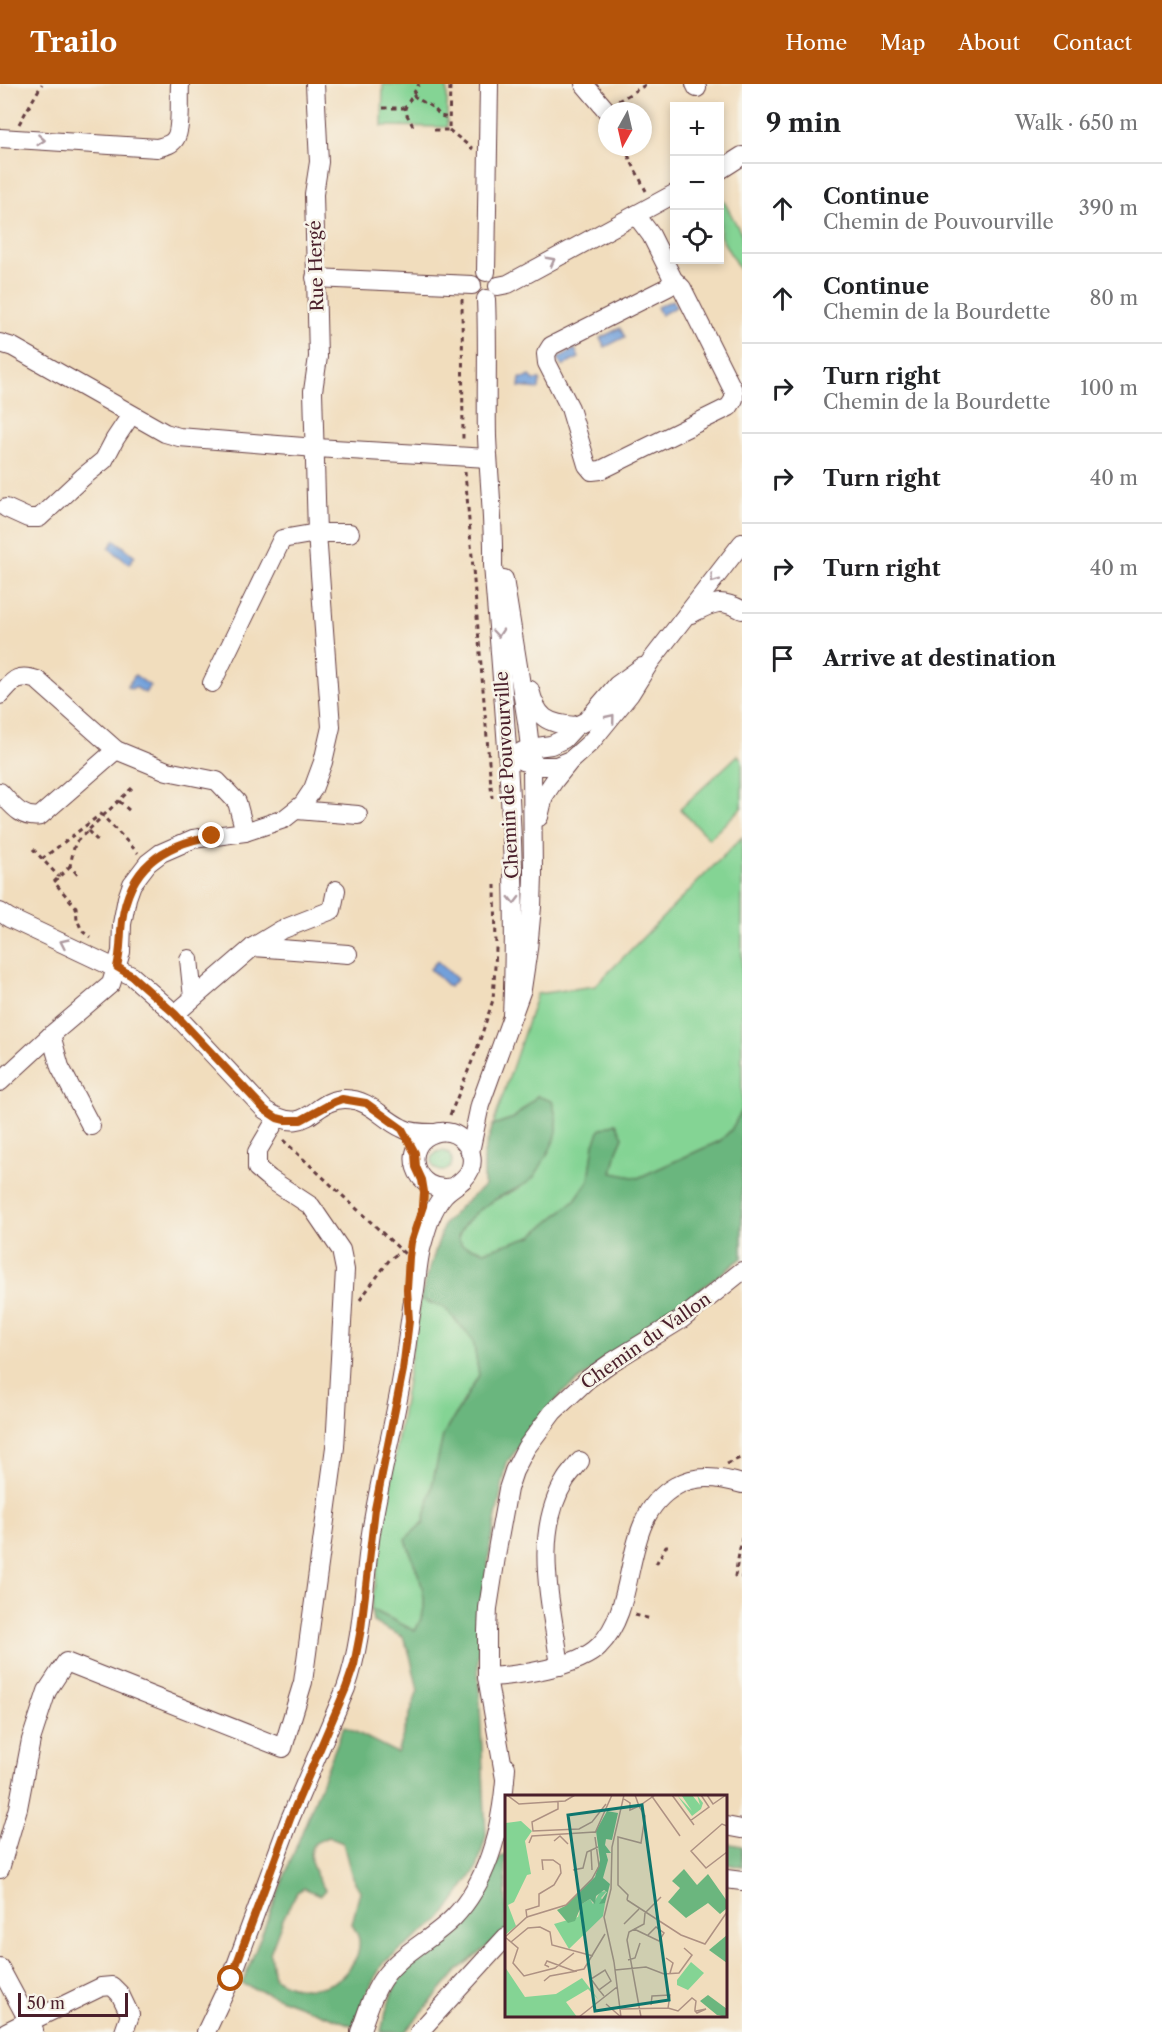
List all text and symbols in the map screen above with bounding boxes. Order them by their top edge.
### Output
text: Trailo [30,25,117,59]
text: Home [786,30,847,55]
text: Map [880,30,925,55]
text: About [958,30,1020,55]
text: Contact [1053,30,1132,55]
north arrow [598,102,652,156]
map controls [670,102,724,264]
button: + [670,102,724,156]
text: 9 min [766,107,841,139]
text: Walk · 650 m [1015,111,1138,135]
one-way arrow [37,134,46,147]
button: − [670,156,724,210]
text: Continue [823,183,929,210]
icon: ahead [766,192,799,225]
text: 390 m [1079,196,1138,220]
button: locate [670,210,724,264]
text: Chemin de Pouvourville [823,210,1054,234]
street label: Rue Hergé [303,220,329,312]
one-way arrow [545,257,555,268]
text: Continue [823,273,929,300]
icon: ahead [766,282,799,315]
text: 80 m [1090,286,1138,310]
text: Chemin de la Bourdette [823,300,1050,324]
text: Turn right [823,363,941,390]
icon: right [766,372,799,405]
text: 100 m [1080,376,1138,400]
text: Chemin de la Bourdette [823,390,1050,414]
icon: right [766,462,799,495]
text: Turn right [823,465,941,492]
text: 40 m [1090,466,1138,490]
icon: right [766,552,799,585]
text: Turn right [823,555,941,582]
text: 40 m [1090,556,1138,580]
one-way arrow [710,573,721,584]
one-way arrow [492,629,505,638]
icon: arrive [766,642,799,675]
text: Arrive at destination [823,645,1056,672]
street label: Chemin de Pouvourville [491,671,523,879]
one-way arrow [604,713,615,724]
route end [198,822,224,848]
one-way arrow [507,895,520,904]
one-way arrow [60,939,71,951]
street label: Chemin du Vallon [577,1288,715,1394]
inset map [505,1795,727,2017]
route start [217,1965,243,1991]
scale bar [18,1990,128,2018]
text: 50 m [27,1993,65,2013]

